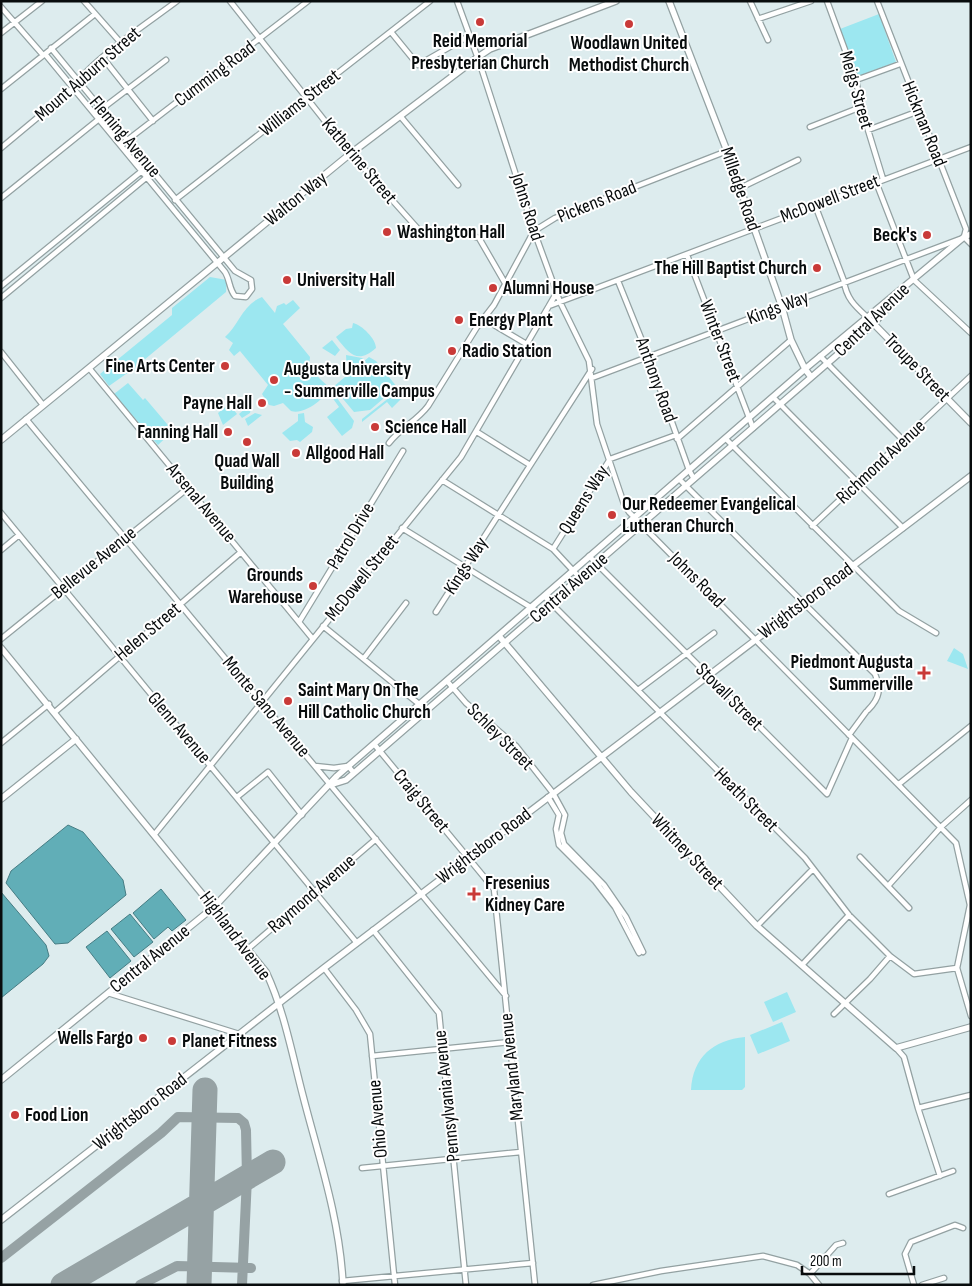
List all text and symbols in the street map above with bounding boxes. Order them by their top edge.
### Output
marker: Reid Memorial Presbyterian Church [474,16,486,28]
marker: Woodlawn United Methodist Church [623,18,635,30]
street label: Mount Auburn Street [30,22,146,126]
place label: Reid Memorial Presbyterian Church [411,30,549,75]
place label: Woodlawn United Methodist Church [569,32,689,77]
street label: Cumming Road [170,36,260,112]
street label: Meigs Street [834,48,878,132]
street label: Williams Street [255,64,345,142]
street label: Hickman Road [896,78,952,170]
street label: Fleming Avenue [84,92,166,182]
street label: Katherine Street [316,113,402,209]
street label: Milledge Road [715,144,765,234]
street label: Walton Way [260,166,332,231]
street label: Johns Road [505,169,549,244]
street label: McDowell Street [777,169,883,228]
street label: Pickens Road [554,176,640,228]
place label: Washington Hall [397,221,505,244]
place label: Beck's [873,224,917,247]
marker: Washington Hall [381,226,393,238]
marker: Beck's [921,229,933,241]
place label: The Hill Baptist Church [654,257,807,280]
marker: The Hill Baptist Church [811,262,823,274]
place label: University Hall [297,269,395,292]
marker: University Hall [281,274,293,286]
place label: Alumni House [502,277,594,300]
street label: Central Avenue [829,278,915,362]
marker: Alumni House [487,282,499,294]
street label: Kings Way [744,286,813,330]
street label: Winter Street [694,297,746,385]
place label: Energy Plant [469,309,553,332]
marker: Energy Plant [453,314,465,326]
street label: Troupe Street [879,329,955,407]
street label: Anthony Road [630,333,682,426]
place label: Radio Station [462,340,552,363]
marker: Radio Station [446,345,458,357]
place label: Fine Arts Center [105,355,215,378]
place label: Augusta University - Summerville Campus [283,358,435,403]
marker: Fine Arts Center [219,360,231,372]
marker: Augusta University - Summerville Campus [268,374,280,386]
place label: Payne Hall [183,392,252,415]
marker: Payne Hall [256,397,268,409]
street label: Richmond Avenue [832,415,930,509]
place label: Science Hall [385,416,467,439]
place label: Fanning Hall [137,421,218,444]
marker: Science Hall [369,421,381,433]
marker: Fanning Hall [222,426,234,438]
marker: Quad Wall Building [241,436,253,448]
place label: Allgood Hall [305,442,384,465]
marker: Allgood Hall [290,447,302,459]
place label: Quad Wall Building [214,450,280,495]
street label: Arsenal Avenue [161,458,241,547]
street label: Queens Way [554,461,614,539]
place label: Our Redeemer Evangelical Lutheran Church [622,493,796,538]
street label: Patrol Drive [322,499,380,573]
marker: Our Redeemer Evangelical Lutheran Church [606,509,618,521]
street label: Bellevue Avenue [47,522,141,604]
street label: McDowell Street [320,530,404,626]
street label: Kings Way [439,532,493,599]
street label: Johns Road [664,547,730,613]
street label: Central Avenue [525,548,613,628]
street label: Wrightsboro Road [754,558,858,644]
place label: Grounds Warehouse [228,564,303,609]
marker: Grounds Warehouse [307,580,319,592]
street label: Helen Street [110,597,186,666]
place label: Piedmont Augusta Summerville [791,651,913,696]
street label: Monte Sano Avenue [217,652,315,762]
street label: Stovall Street [690,658,768,736]
marker: Piedmont Augusta Summerville [917,666,931,680]
place label: Saint Mary On The Hill Catholic Church [298,679,431,724]
street label: Glenn Avenue [142,688,216,768]
marker: Saint Mary On The Hill Catholic Church [282,695,294,707]
street label: Schley Street [462,699,538,775]
street label: Heath Street [709,763,783,837]
street label: Craig Street [388,765,454,838]
street label: Wrightsboro Road [432,803,536,889]
street label: Whitney Street [646,809,728,895]
street label: Raymond Avenue [263,850,361,938]
place label: Fresenius Kidney Care [485,872,565,917]
street label: Highland Avenue [194,887,276,985]
marker: Fresenius Kidney Care [467,887,481,901]
street label: Central Avenue [105,920,195,998]
street label: Maryland Avenue [495,1012,529,1122]
place label: Wells Fargo [57,1027,133,1050]
street label: Pennsylvania Avenue [429,1029,465,1163]
place label: Planet Fitness [182,1030,277,1053]
marker: Wells Fargo [137,1032,149,1044]
marker: Planet Fitness [166,1035,178,1047]
street label: Wrightsboro Road [88,1068,192,1156]
street label: Ohio Avenue [363,1079,393,1159]
place label: Food Lion [25,1104,88,1127]
marker: Food Lion [9,1109,21,1121]
scale bar [802,1244,914,1276]
text: 200 m [810,1252,842,1271]

